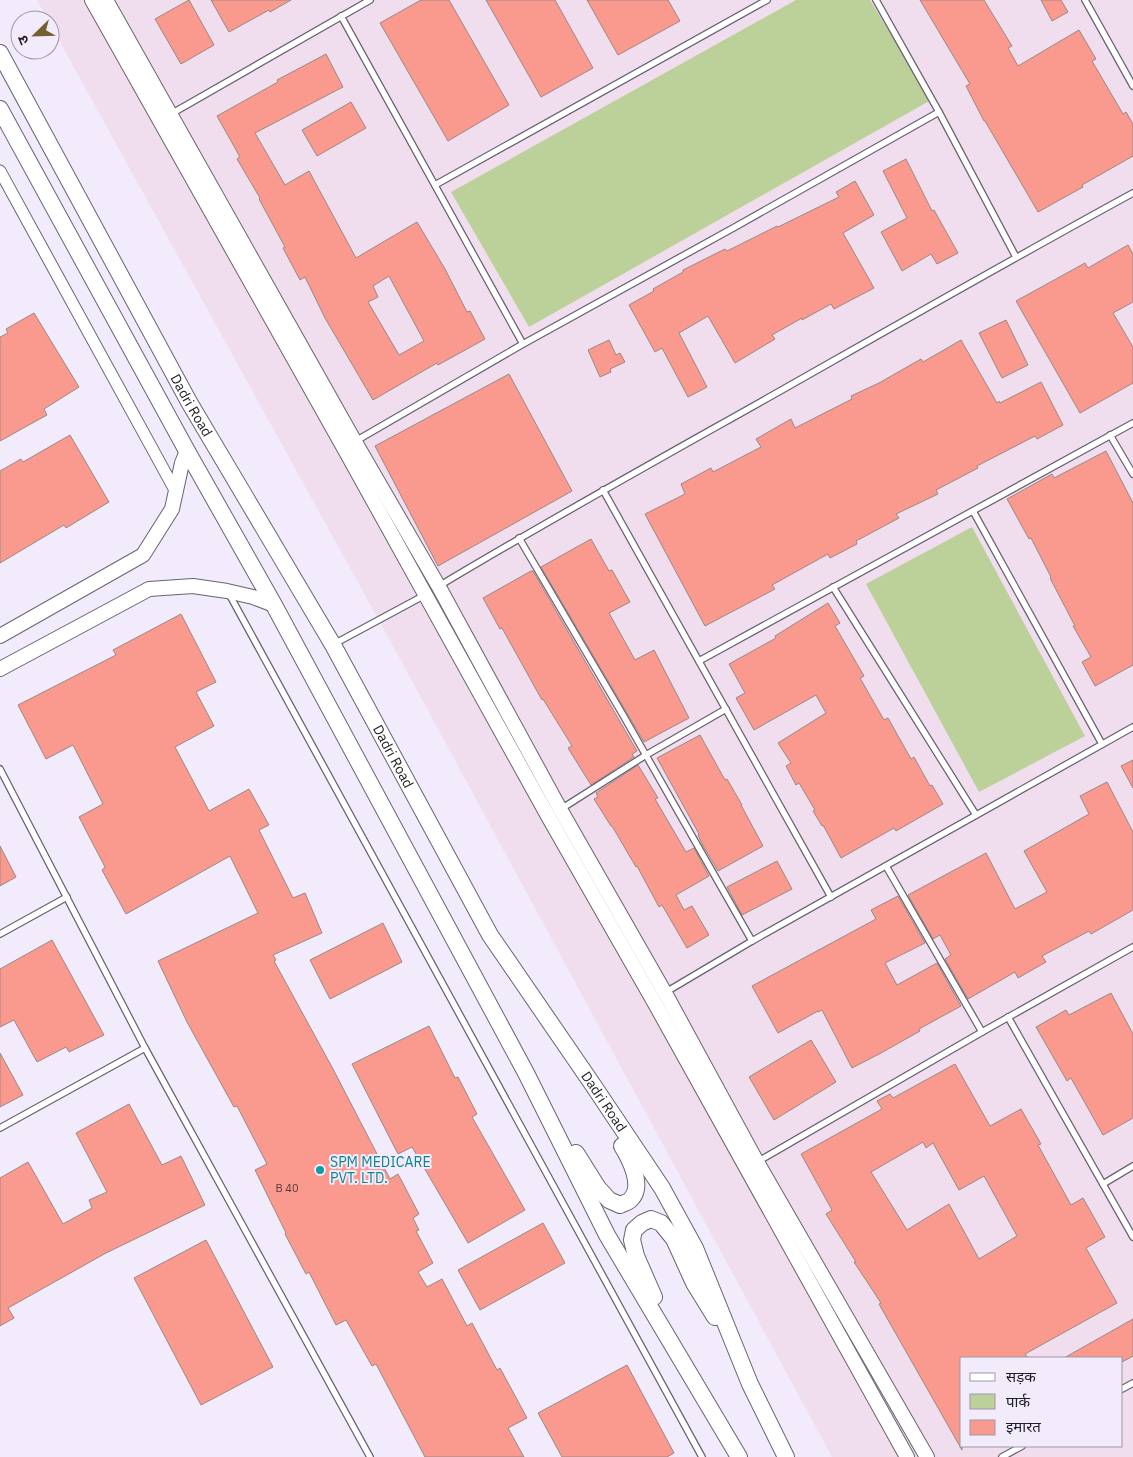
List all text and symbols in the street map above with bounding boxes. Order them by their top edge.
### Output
north arrow [10,10,60,60]
text: उ [13,32,33,47]
street label: Dadri Road [167,371,216,440]
street label: Dadri Road [369,722,418,791]
street label: Dadri Road [577,1068,631,1135]
place label: SPM MEDICARE PVT. LTD. [330,1153,431,1187]
marker: SPM MEDICARE PVT. LTD. [314,1164,326,1176]
house number: B 40 [276,1181,298,1195]
legend [960,1357,1123,1447]
text: सड़क [1006,1367,1036,1386]
text: पार्क [1006,1392,1030,1411]
text: इमारत [1006,1417,1041,1436]

